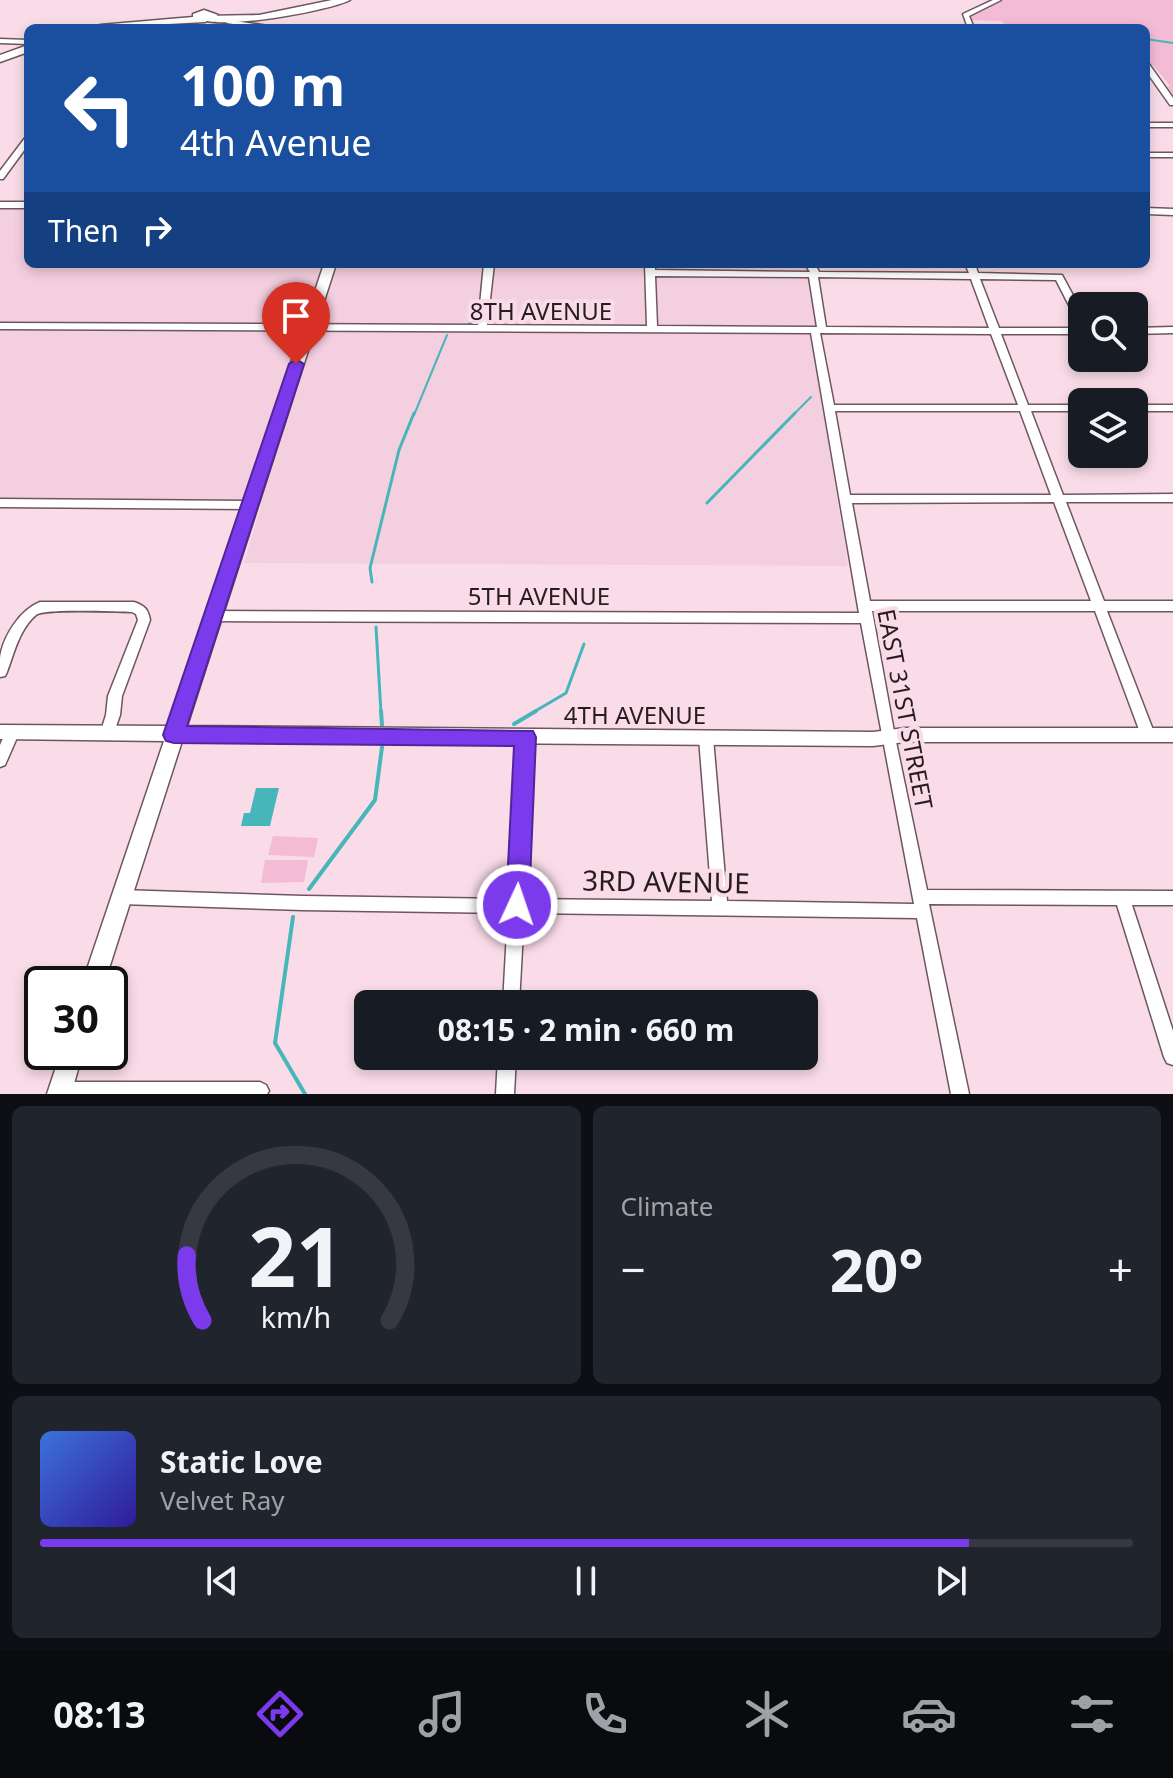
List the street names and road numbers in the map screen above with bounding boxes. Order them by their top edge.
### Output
street label: 8TH AVENUE [470,294,612,327]
street label: 5TH AVENUE [468,579,610,612]
street label: EAST 31ST STREET [870,606,942,812]
street label: 4TH AVENUE [564,698,706,731]
street label: 3RD AVENUE [582,861,750,901]

